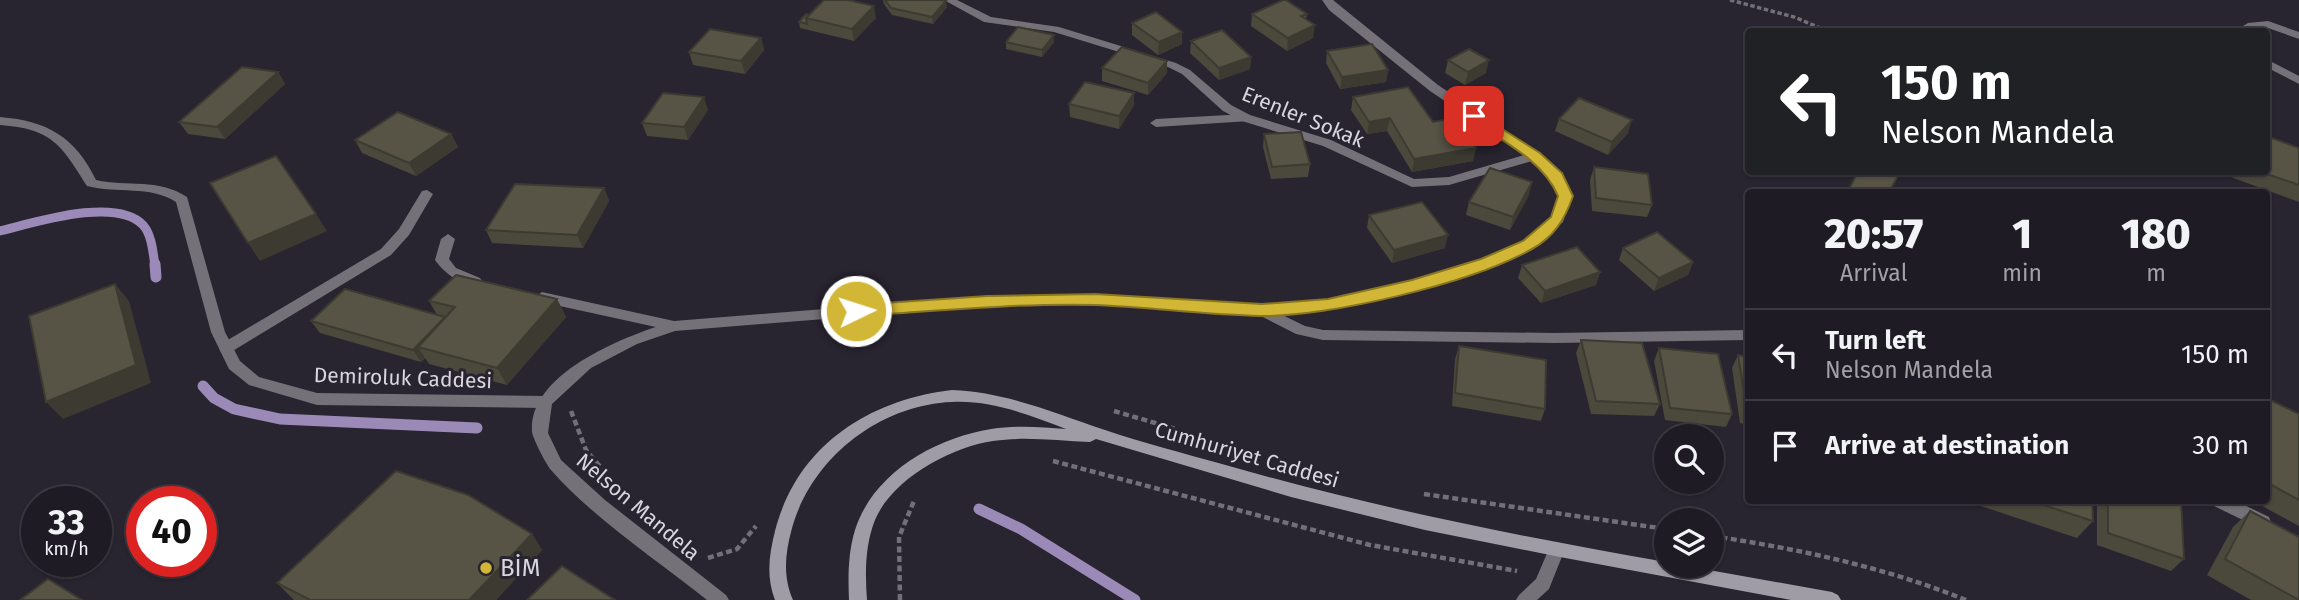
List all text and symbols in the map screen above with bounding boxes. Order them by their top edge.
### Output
text: 150 m [1881,53,2012,112]
icon: left [1766,56,1857,147]
street label: Erenler Sokak [1238,81,1368,153]
pin [1444,86,1504,146]
icon: arrive [1455,97,1493,135]
text: Nelson Mandela [1881,113,2115,151]
text: 20:57 [1824,209,1923,259]
text: 1 [2012,209,2032,259]
text: 180 [2121,209,2191,259]
text: Arrival [1840,259,1907,287]
text: min [2002,259,2042,287]
text: m [2146,259,2166,287]
position arrow [819,274,893,348]
text: Turn left [1825,325,1926,356]
icon: left [1766,336,1804,374]
text: 150 m [2181,339,2249,370]
text: Nelson Mandela [1825,356,1993,384]
street label: Demiroluk Caddesi [313,362,493,394]
street label: Cumhuriyet Caddesi [1152,416,1342,494]
map controls [1654,424,1724,578]
button: search [1654,424,1724,494]
icon: arrive [1766,427,1804,465]
text: Arrive at destination [1825,430,2069,461]
text: 30 m [2192,430,2249,461]
street label: Nelson Mandela [571,448,705,566]
speed limit sign: 40 [126,486,217,577]
text: 33 [48,501,85,543]
button: layers [1654,508,1724,578]
text: km/h [44,538,89,560]
place label: BİM [500,554,540,582]
marker: BİM [478,560,494,576]

